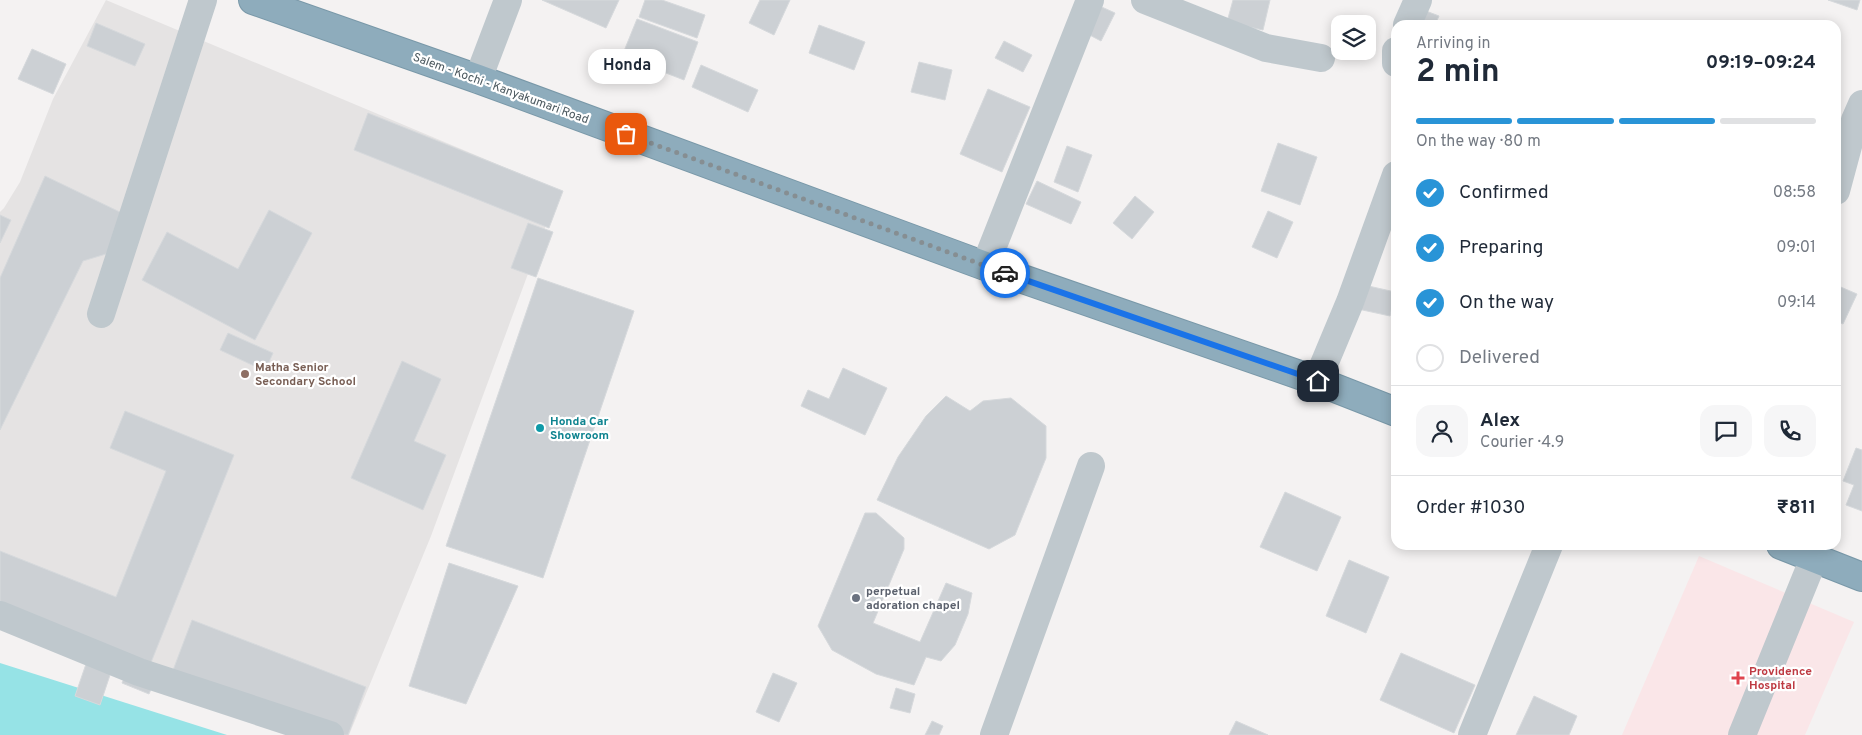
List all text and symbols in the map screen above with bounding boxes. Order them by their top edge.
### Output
map controls [1331,15,1376,60]
button: layers [1331,15,1376,60]
text: Arriving in [1416,34,1491,54]
callout: Honda [587,49,665,84]
street label: Salem - Kochi - Kanyakumari Road [411,50,591,128]
text: 09:19–09:24 [1706,51,1816,75]
text: 2 min [1416,53,1500,93]
text: Honda [603,56,651,76]
pin [605,113,647,155]
icon: bag [612,120,640,148]
text: On the way · 80 m [1416,132,1541,152]
icon: check [1416,179,1444,207]
text: Confirmed [1459,181,1549,205]
text: 08:58 [1773,183,1816,203]
icon: check [1416,234,1444,262]
text: Preparing [1459,236,1543,260]
text: 09:01 [1776,238,1816,258]
courier [980,248,1030,298]
icon: car [991,259,1019,287]
icon: check [1416,289,1444,317]
text: On the way [1459,291,1554,315]
text: 09:14 [1777,293,1816,313]
text: Delivered [1459,346,1540,370]
place label: Matha Senior Secondary School [255,360,356,390]
pin [1297,360,1339,402]
icon: home [1304,367,1332,395]
marker: Matha Senior Secondary School [239,368,251,380]
button: person [1416,405,1468,457]
button: chat [1700,405,1752,457]
button: phone [1764,405,1816,457]
text: Alex [1480,409,1520,433]
place label: Honda Car Showroom [550,414,609,444]
marker: Honda Car Showroom [534,422,546,434]
text: Courier · 4.9 [1480,433,1564,453]
text: Order #1030 [1416,496,1526,520]
text: ₹811 [1776,496,1816,520]
place label: perpetual adoration chapel [866,584,960,614]
marker: perpetual adoration chapel [850,592,862,604]
place label: Providence Hospital [1749,664,1812,694]
marker: Providence Hospital [1731,671,1745,685]

